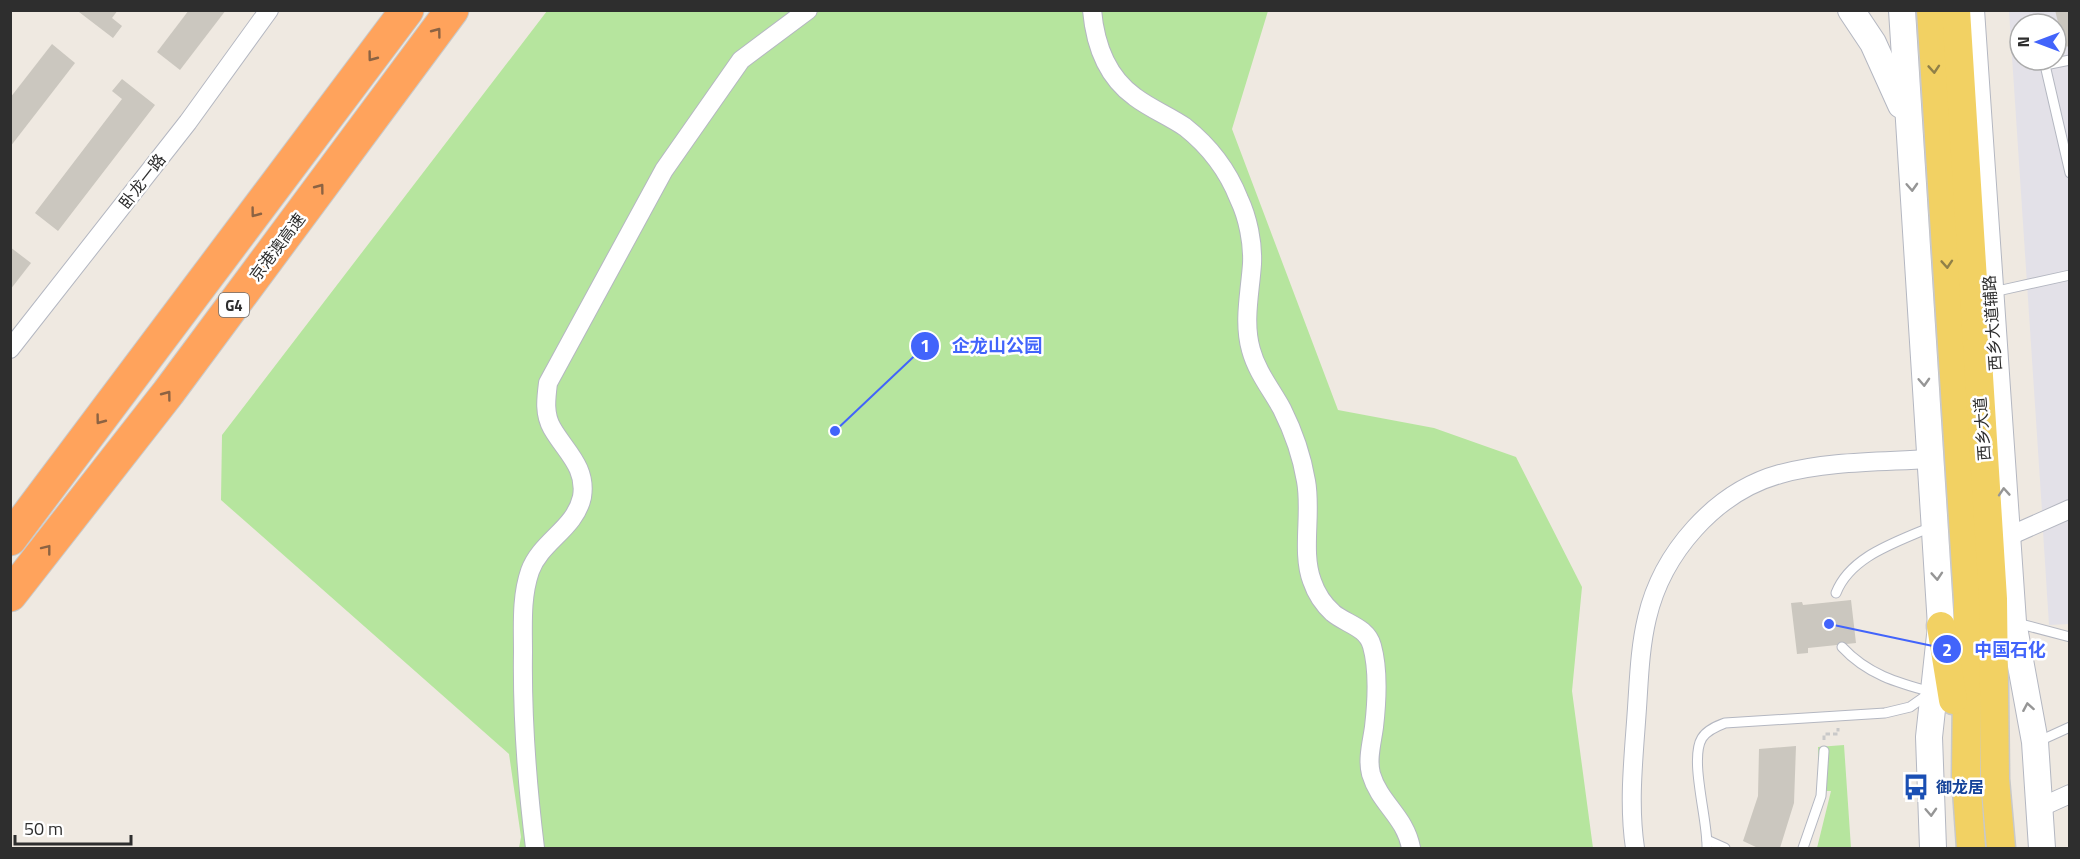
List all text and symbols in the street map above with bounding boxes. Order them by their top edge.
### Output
north arrow [2008,12,2068,72]
one-way arrow [429,27,440,38]
text: N [2011,36,2035,48]
one-way arrow [368,51,379,62]
one-way arrow [1928,64,1941,73]
street label: 卧龙一路 [113,148,171,214]
one-way arrow [1906,182,1919,191]
one-way arrow [313,184,324,195]
one-way arrow [251,207,262,218]
street label: 京港澳高速 [243,208,311,286]
one-way arrow [1940,259,1953,268]
street label: 西乡大道辅路 [1977,274,2007,372]
road number: G4 [219,293,249,317]
callout: 企龙山公园 [910,328,1054,364]
text: 1 [920,332,930,359]
text: 企龙山公园 [952,332,1042,359]
one-way arrow [1918,377,1931,386]
one-way arrow [159,391,170,402]
street label: 西乡大道 [1968,396,1996,462]
one-way arrow [97,413,108,424]
one-way arrow [1998,488,2011,497]
one-way arrow [39,545,50,556]
one-way arrow [1930,572,1943,581]
callout: 中国石化 [1932,631,2058,667]
text: 2 [1942,636,1952,663]
text: 中国石化 [1974,636,2046,663]
one-way arrow [2023,702,2035,711]
bus stop icon: 御龙居 [1901,772,1931,802]
place label: 御龙居 [1936,775,1984,799]
scale bar [15,808,130,846]
one-way arrow [1925,808,1938,817]
text: 50 m [24,815,63,842]

